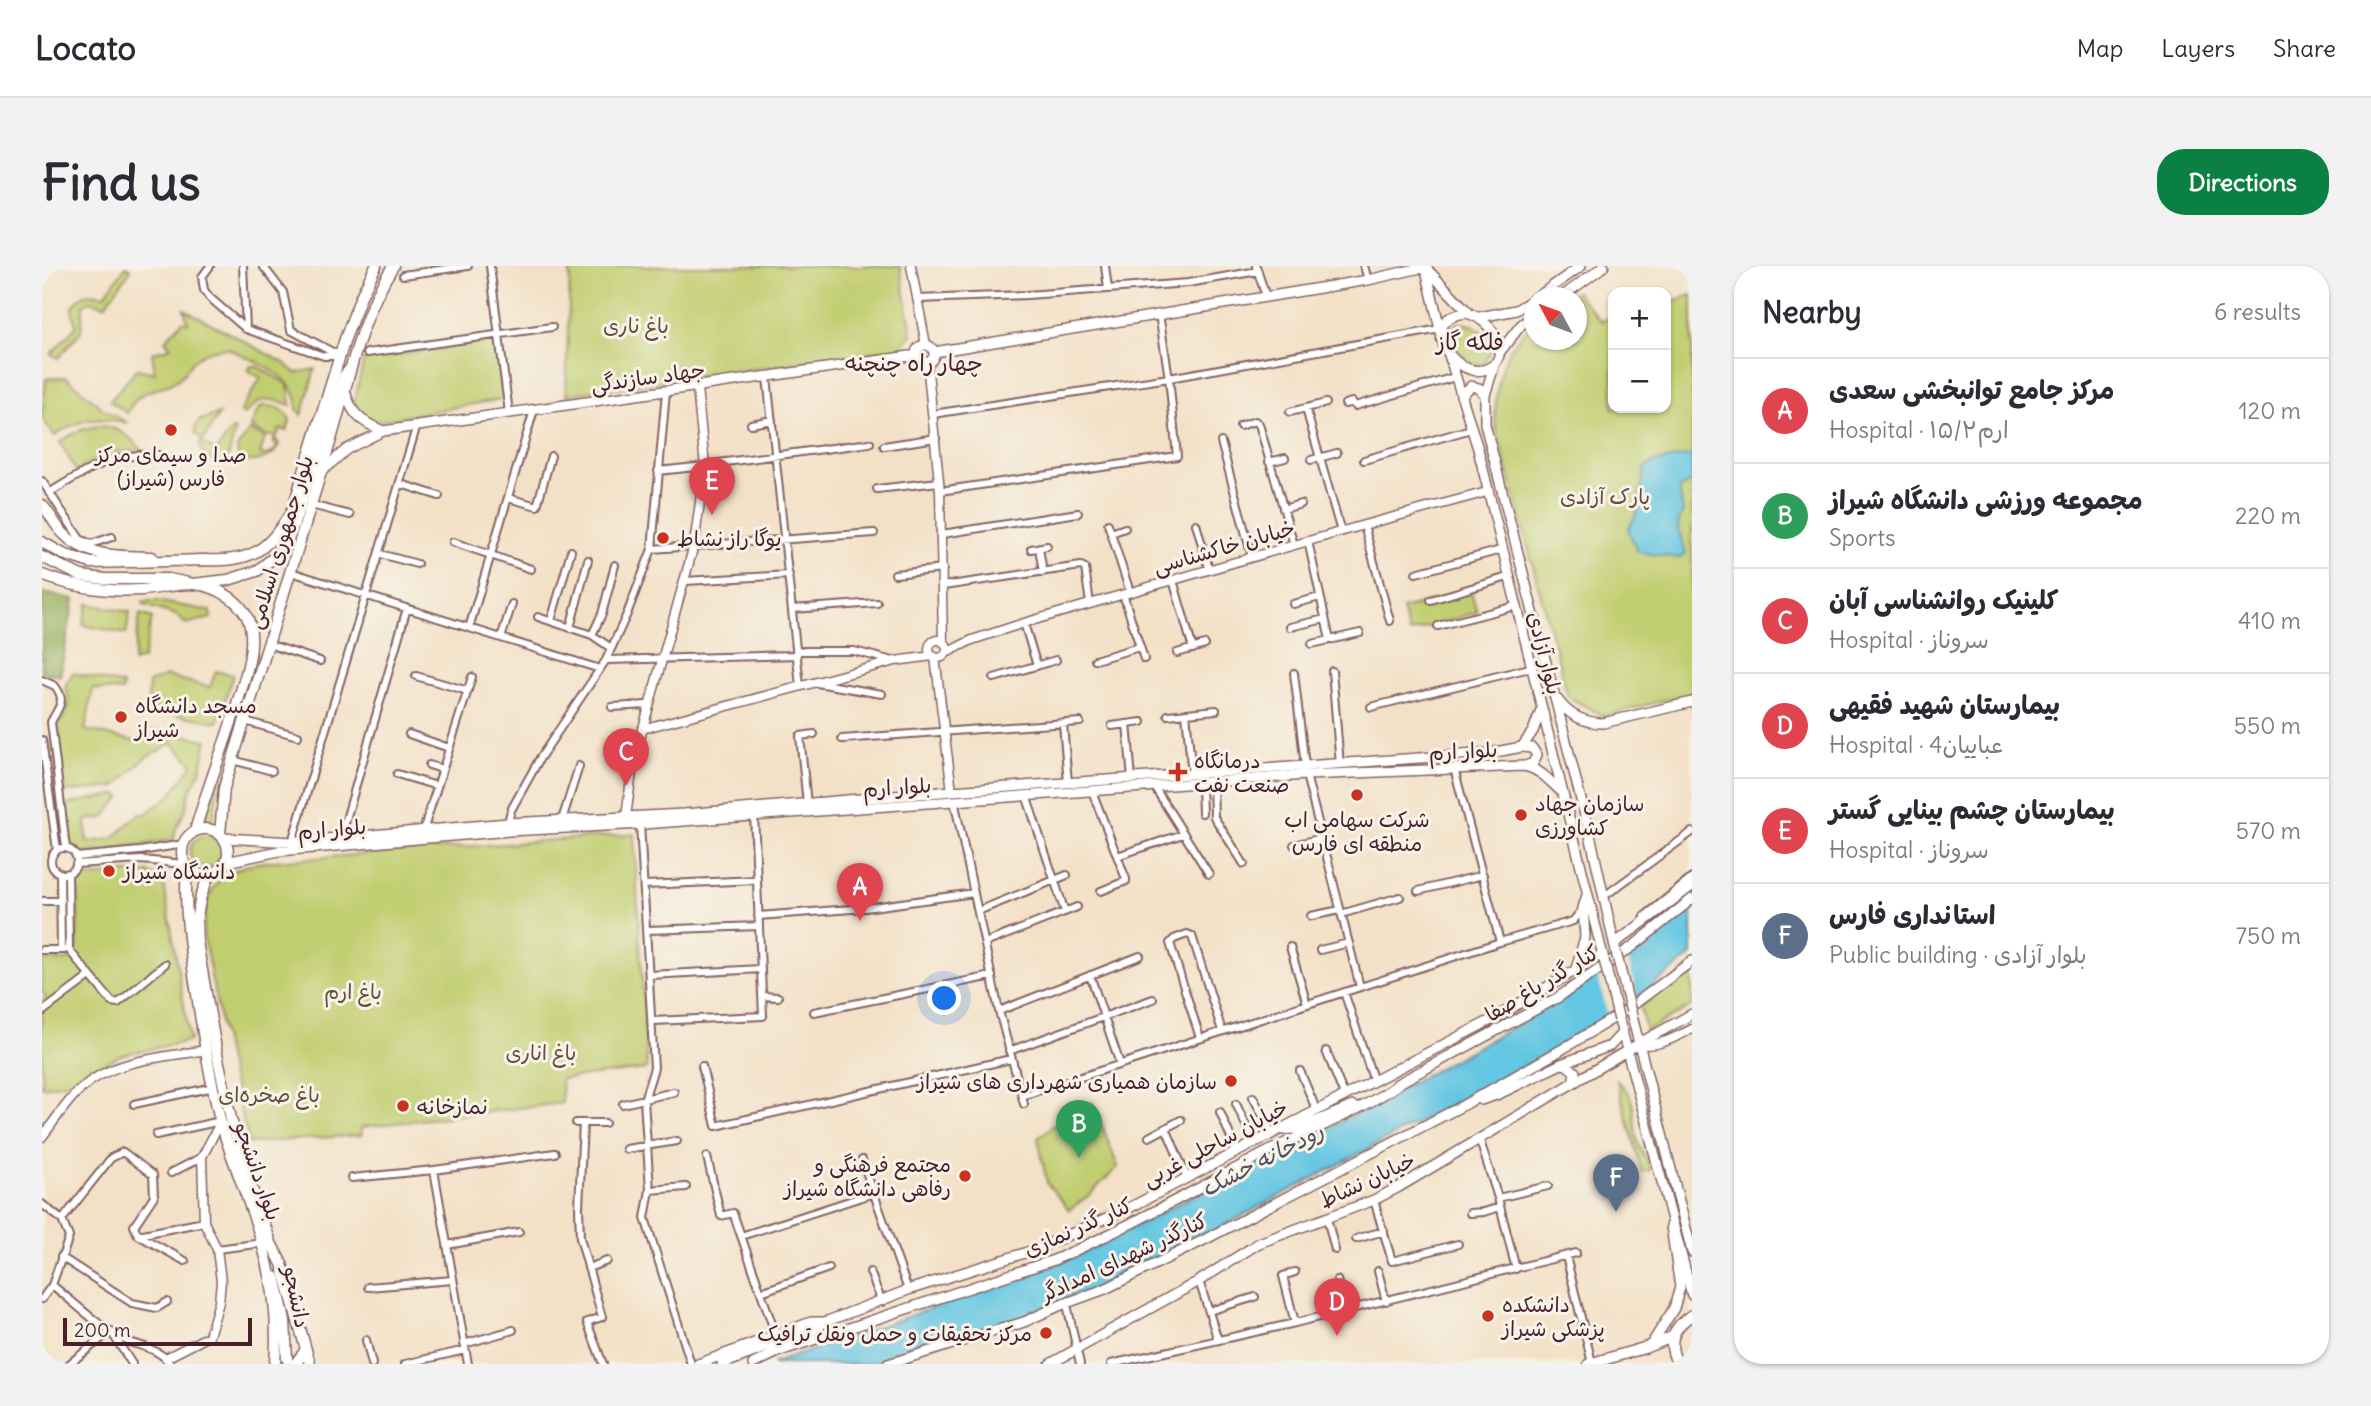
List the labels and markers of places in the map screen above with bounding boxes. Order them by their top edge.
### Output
marker: صدا و سیمای مرکز فارس (شیراز) [163,422,179,438]
place label: صدا و سیمای مرکز فارس (شیراز) [93,441,247,492]
pin: E [689,457,735,515]
place label: یوگا راز نشاط [677,525,782,552]
marker: یوگا راز نشاط [655,530,671,546]
place label: مسجد دانشگاه شیراز [133,692,257,743]
marker: مسجد دانشگاه شیراز [113,709,129,725]
pin: C [603,728,649,786]
place label: درمانگاه صنعت نفت [1194,747,1289,798]
marker: درمانگاه صنعت نفت [1168,762,1188,782]
marker: شرکت سهامی اب منطقه ای فارس [1349,787,1365,803]
place label: سازمان جهاد کشاورزی [1535,790,1645,841]
place label: شرکت سهامی اب منطقه ای فارس [1284,806,1430,857]
marker: سازمان جهاد کشاورزی [1513,807,1529,823]
place label: دانشگاه شیراز [121,858,235,885]
marker: دانشگاه شیراز [101,863,117,879]
pin: A [837,863,883,921]
place label: سازمان همیاری شهرداری های شیراز [915,1068,1217,1095]
marker: سازمان همیاری شهرداری های شیراز [1223,1073,1239,1089]
place label: نمازخانه [417,1093,488,1120]
marker: نمازخانه [395,1098,411,1114]
pin: B [1056,1100,1102,1158]
place label: مجتمع فرهنگی و رفاهی دانشگاه شیراز [782,1151,951,1203]
pin: F [1593,1154,1639,1212]
marker: مجتمع فرهنگی و رفاهی دانشگاه شیراز [957,1168,973,1184]
pin: D [1314,1278,1360,1336]
place label: دانشکده پزشکی شیراز [1500,1291,1605,1343]
marker: دانشکده پزشکی شیراز [1480,1308,1496,1324]
place label: مرکز تحقیقات و حمل ونقل ترافیک [757,1320,1032,1347]
marker: مرکز تحقیقات و حمل ونقل ترافیک [1038,1325,1054,1341]

